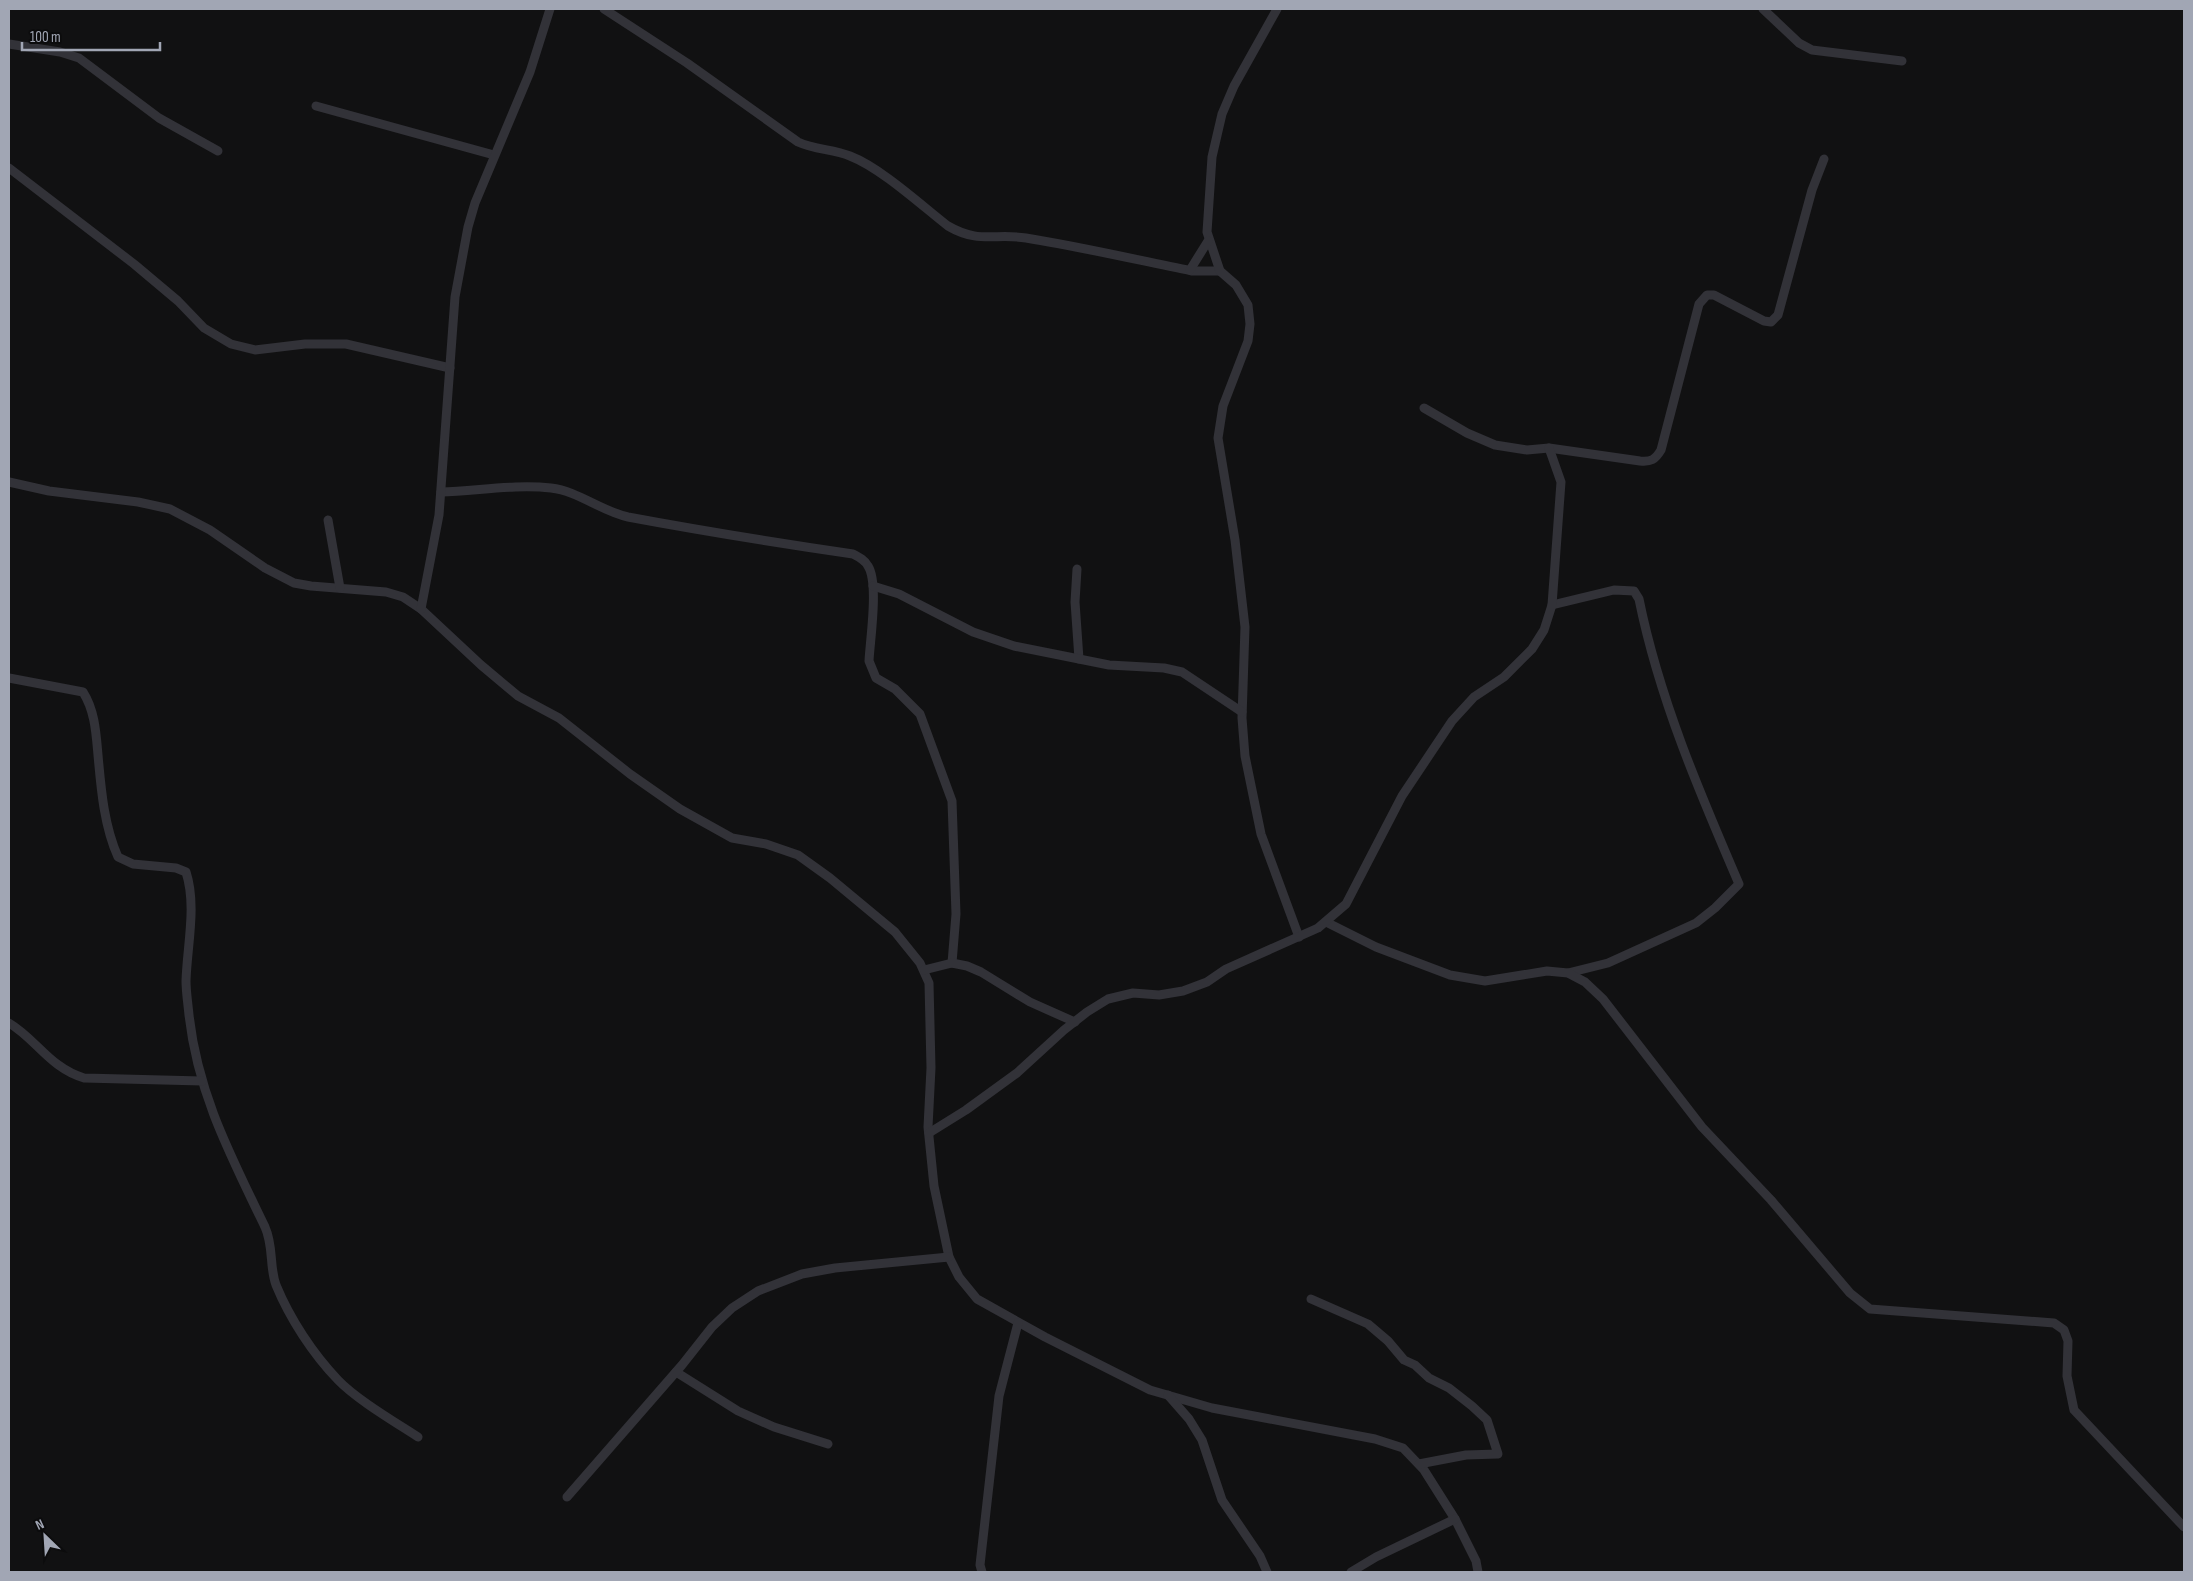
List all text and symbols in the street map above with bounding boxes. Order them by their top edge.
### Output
scale bar [22,20,160,52]
text: 100 m [30,28,61,47]
north arrow [20,1511,70,1561]
text: N [33,1515,47,1534]

